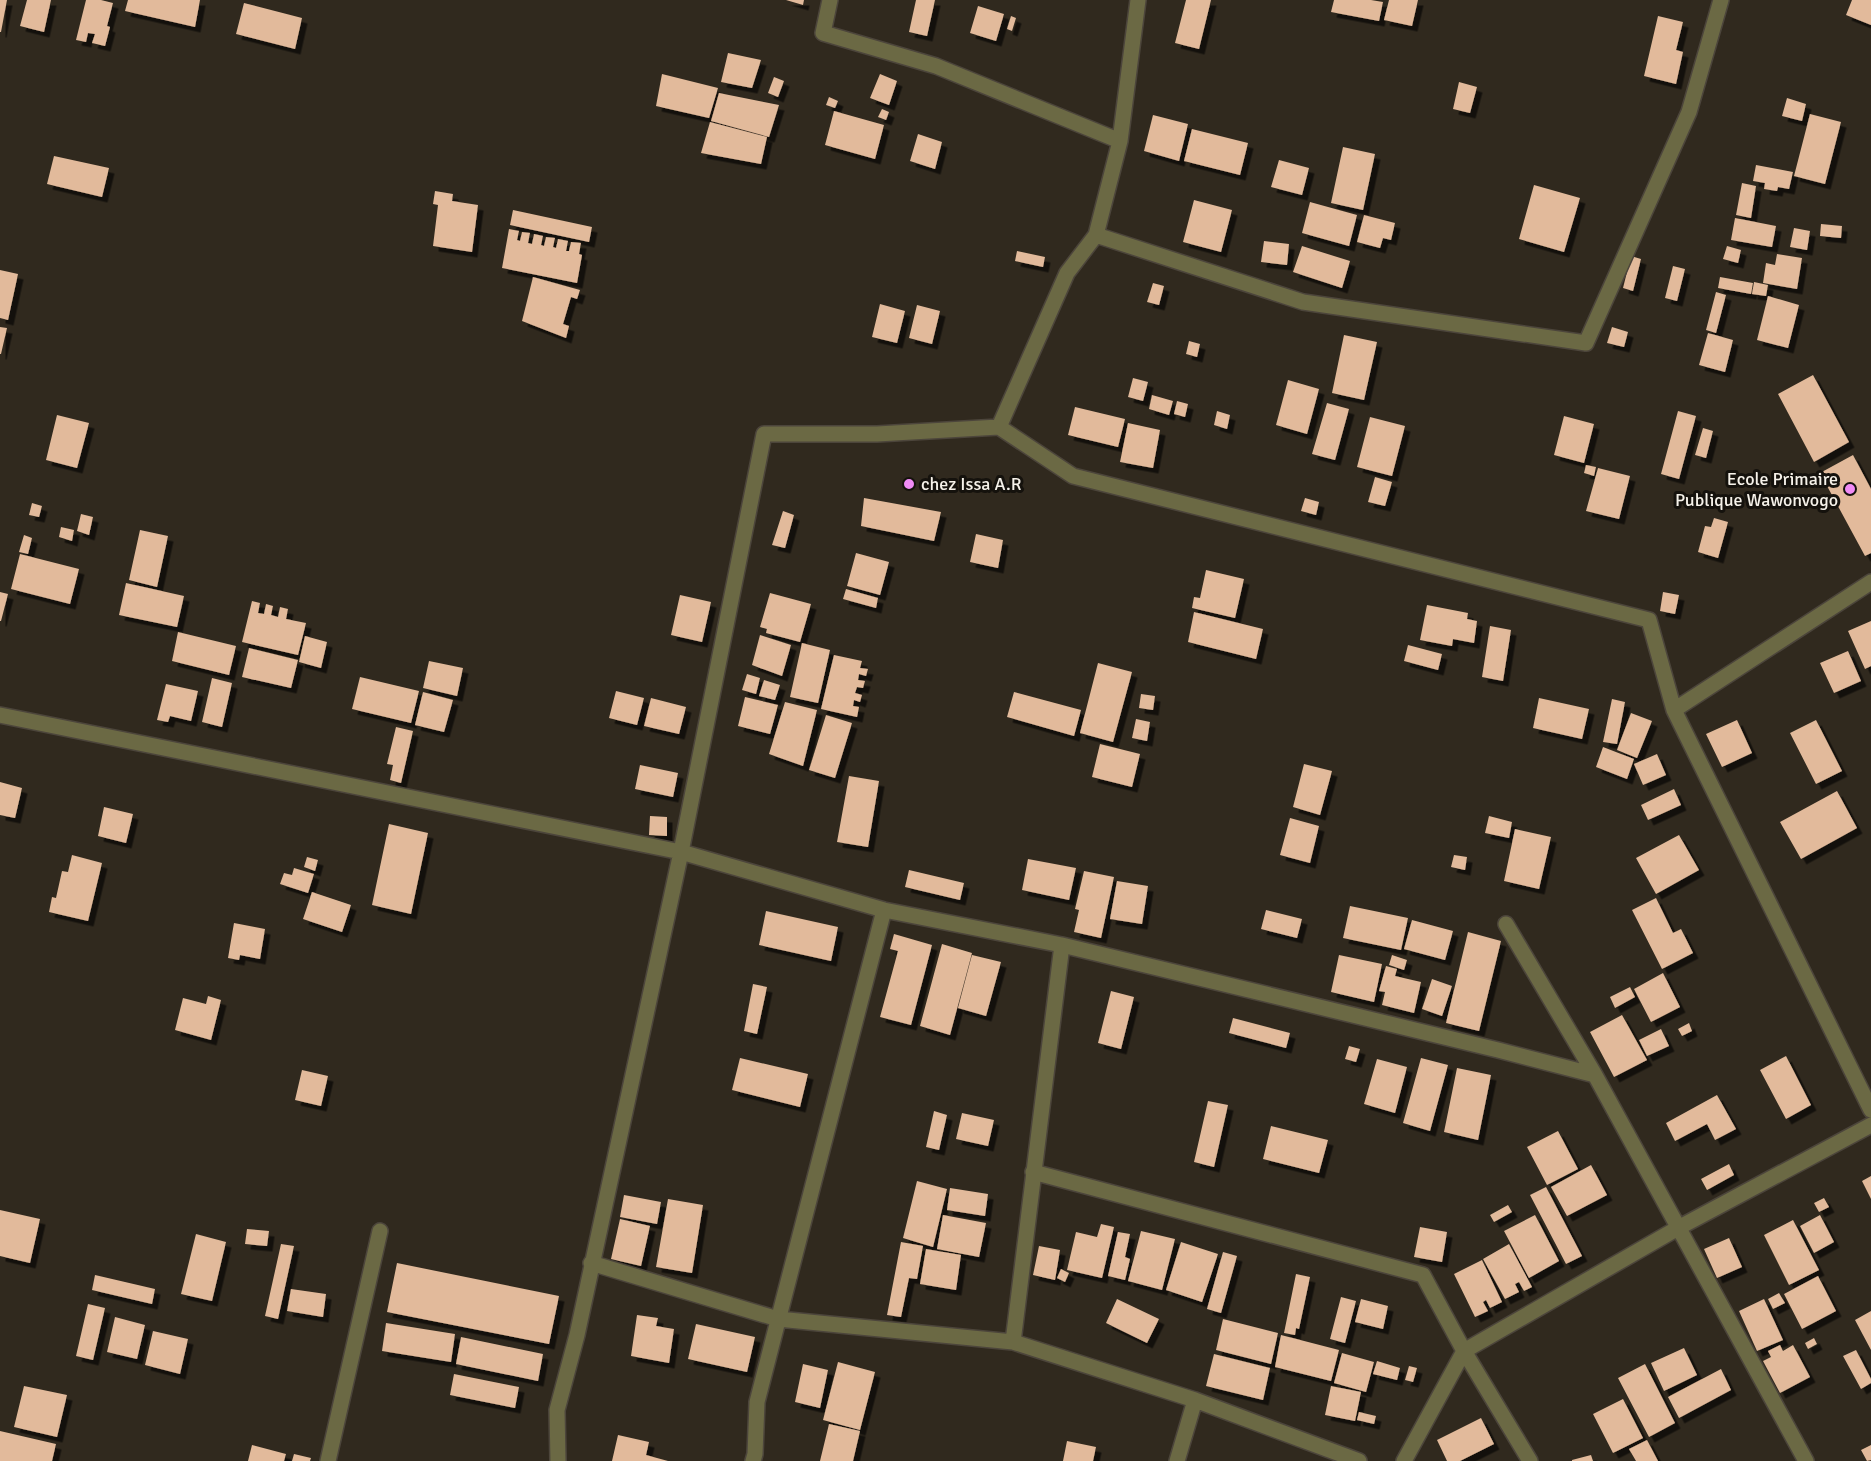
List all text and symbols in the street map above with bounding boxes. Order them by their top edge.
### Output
place label: Ecole Primaire Publique Wawonvogo [1675,468,1838,511]
place label: chez Issa A.R [921,473,1022,495]
marker: chez Issa A.R [902,477,916,491]
marker: Ecole Primaire Publique Wawonvogo [1843,482,1857,496]

